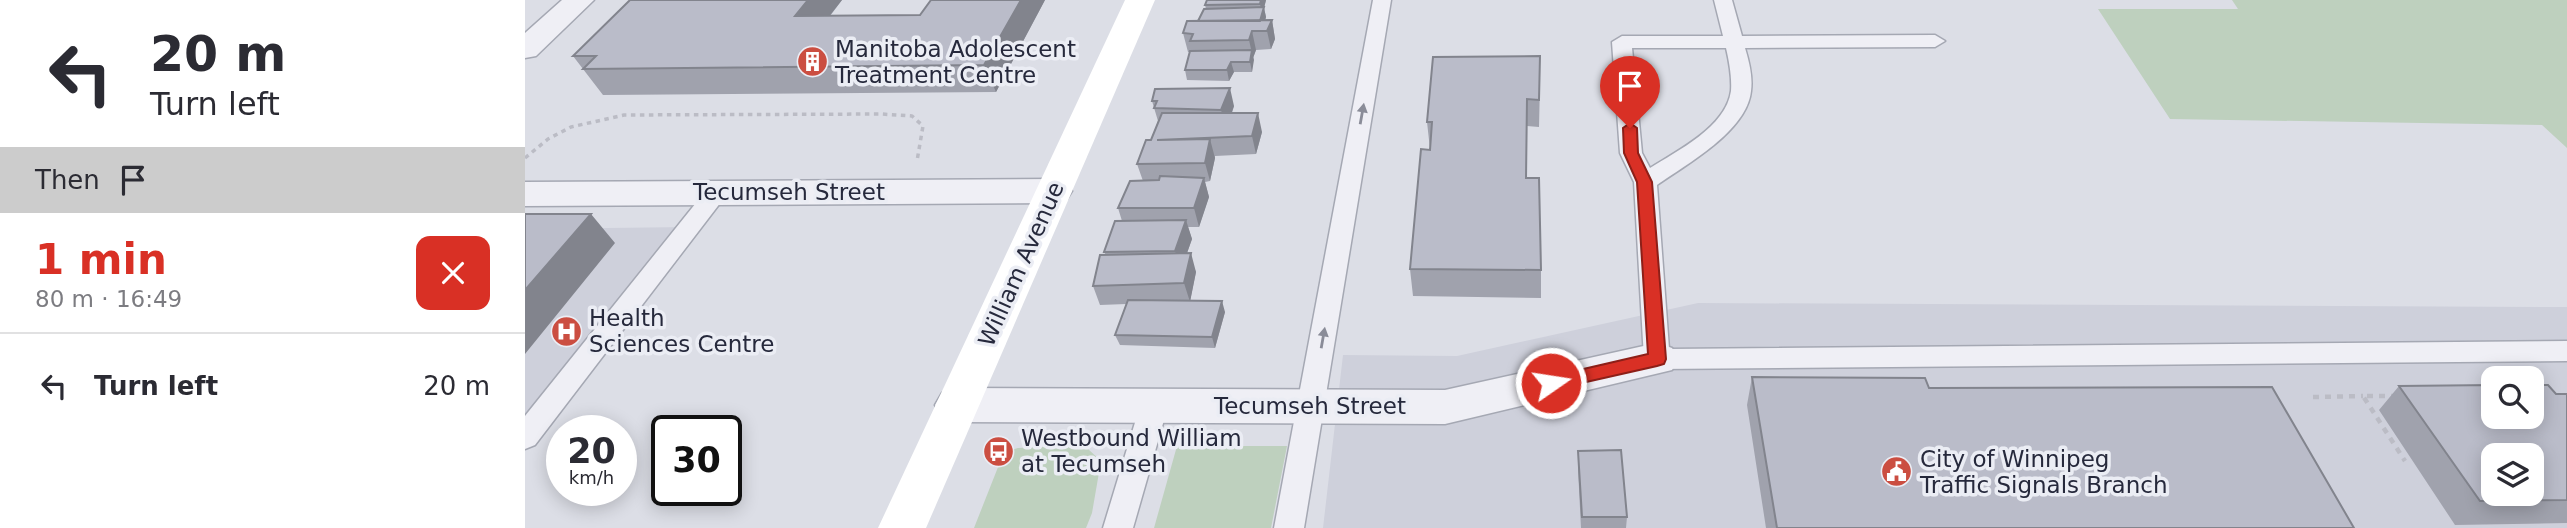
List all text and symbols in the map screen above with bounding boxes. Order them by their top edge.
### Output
text: 20 m [150,26,286,83]
icon: left [35,28,126,119]
place label: Manitoba Adolescent Treatment Centre [834,36,1076,88]
building icon: Manitoba Adolescent Treatment Centre [795,45,829,79]
pin [1600,56,1660,128]
icon: arrive [1611,67,1649,105]
text: Turn left [150,85,280,123]
one-way arrow [1357,103,1368,125]
icon: arrive [114,161,152,199]
text: Then [35,165,100,195]
street label: William Avenue [973,178,1069,350]
street label: Tecumseh Street [692,179,885,205]
text: 1 min [35,235,167,284]
button: close [416,236,490,310]
text: 80 m · 16:49 [35,286,182,312]
place label: Health Sciences Centre [589,305,774,357]
hospital icon: Health Sciences Centre [549,314,583,348]
one-way arrow [1318,327,1329,349]
position arrow [1514,346,1588,420]
map controls [2481,366,2544,506]
button: search [2481,366,2544,429]
icon: left [35,367,73,405]
text: Turn left [94,371,218,401]
text: 20 m [423,371,490,401]
street label: Tecumseh Street [1213,393,1406,419]
speed limit sign: 30 [651,415,742,506]
place label: Westbound William at Tecumseh [1021,425,1242,477]
text: 20 [567,431,616,471]
bus stop icon: Westbound William at Tecumseh [981,434,1015,468]
button: layers [2481,443,2544,506]
place label: City of Winnipeg Traffic Signals Branch [1919,446,2168,498]
public building icon: City of Winnipeg Traffic Signals Branch [1880,455,1914,489]
text: km/h [569,467,614,488]

